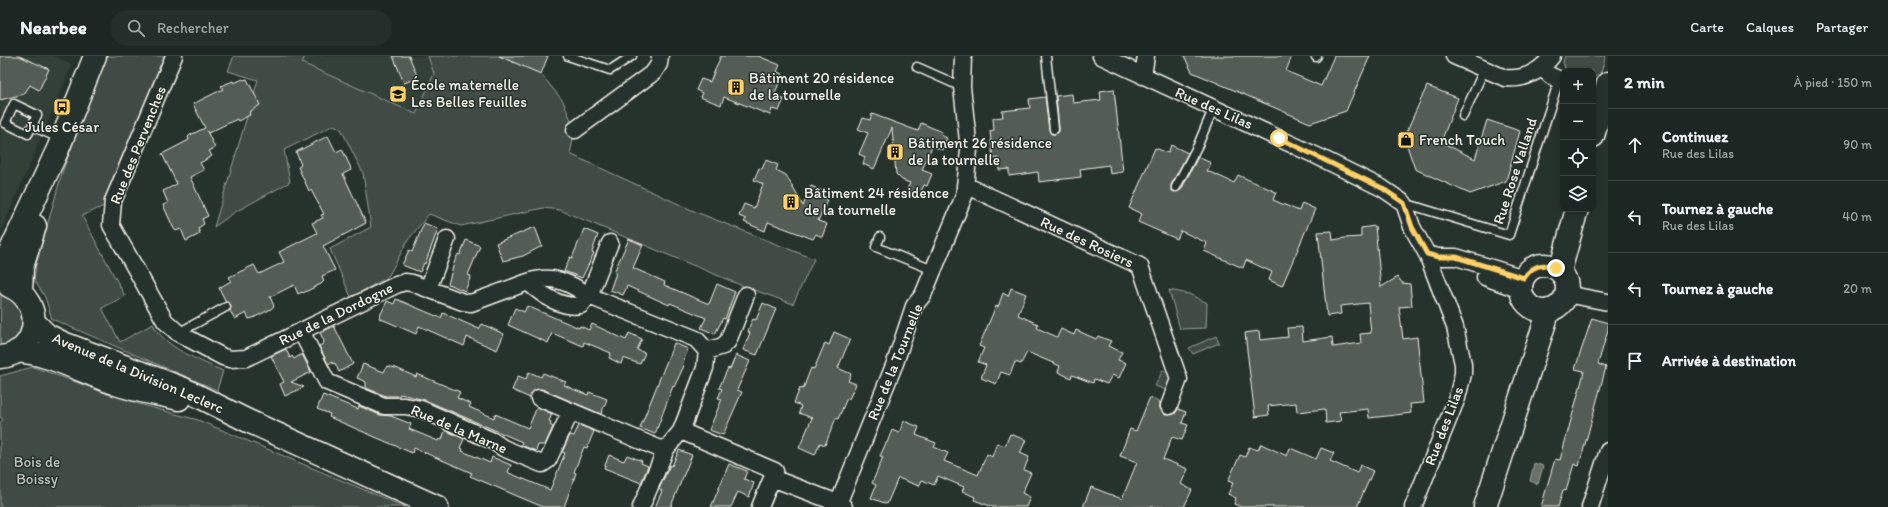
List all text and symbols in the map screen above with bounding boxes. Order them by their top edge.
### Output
search box [111,10,391,46]
text: Nearbee [20,16,87,39]
icon: search [125,17,147,39]
text: Rechercher [157,19,229,37]
text: Carte [1690,19,1724,36]
text: Calques [1746,19,1794,36]
text: Partager [1816,19,1868,36]
map controls [1560,68,1596,212]
button: + [1560,68,1596,104]
place label: Bâtiment 20 résidence de la tournelle [749,69,894,104]
text: 2 min [1624,72,1664,92]
text: À pied · 150 m [1794,75,1872,90]
place label: École maternelle Les Belles Feuilles [411,76,527,111]
building icon: Bâtiment 20 résidence de la tournelle [726,77,746,97]
street label: Rue des Pervenches [106,83,170,207]
street label: Rue des Lilas [1172,83,1256,133]
school or university icon: École maternelle Les Belles Feuilles [388,84,408,104]
bus stop icon: Jules César [52,97,72,117]
button: − [1560,104,1596,140]
street label: Rue Rose Valland [1489,115,1541,227]
place label: Jules César [25,118,99,136]
text: Continuez [1662,128,1728,146]
route start [1270,129,1288,147]
shop icon: French Touch [1396,130,1416,150]
place label: French Touch [1419,131,1505,149]
place label: Bâtiment 26 résidence de la tournelle [908,134,1052,169]
icon: ahead [1624,134,1646,156]
text: 90 m [1843,137,1872,152]
button: locate [1560,140,1596,176]
building icon: Bâtiment 26 résidence de la tournelle [885,142,905,162]
text: Rue des Lilas [1662,146,1734,161]
button: layers [1560,176,1596,212]
place label: Bâtiment 24 résidence de la tournelle [804,184,949,219]
building icon: Bâtiment 24 résidence de la tournelle [781,192,801,212]
text: Tournez à gauche [1662,200,1773,218]
icon: left [1624,206,1646,228]
text: 40 m [1842,209,1872,224]
street label: Rue des Rosiers [1038,213,1137,272]
text: Rue des Lilas [1662,218,1734,233]
route end [1547,259,1565,277]
icon: left [1624,278,1646,300]
street label: Rue de la Dordogne [276,279,396,349]
text: Tournez à gauche [1662,280,1773,298]
text: 20 m [1843,281,1872,296]
street label: Rue de la Tournelle [863,301,927,423]
street label: Avenue de la Division Leclerc [50,329,226,417]
icon: arrive [1624,350,1646,372]
text: Arrivée à destination [1662,352,1796,370]
street label: Rue des Lilas [1421,384,1467,468]
street label: Rue de la Marne [408,401,510,457]
park label: Bois de Boissy [14,453,60,488]

